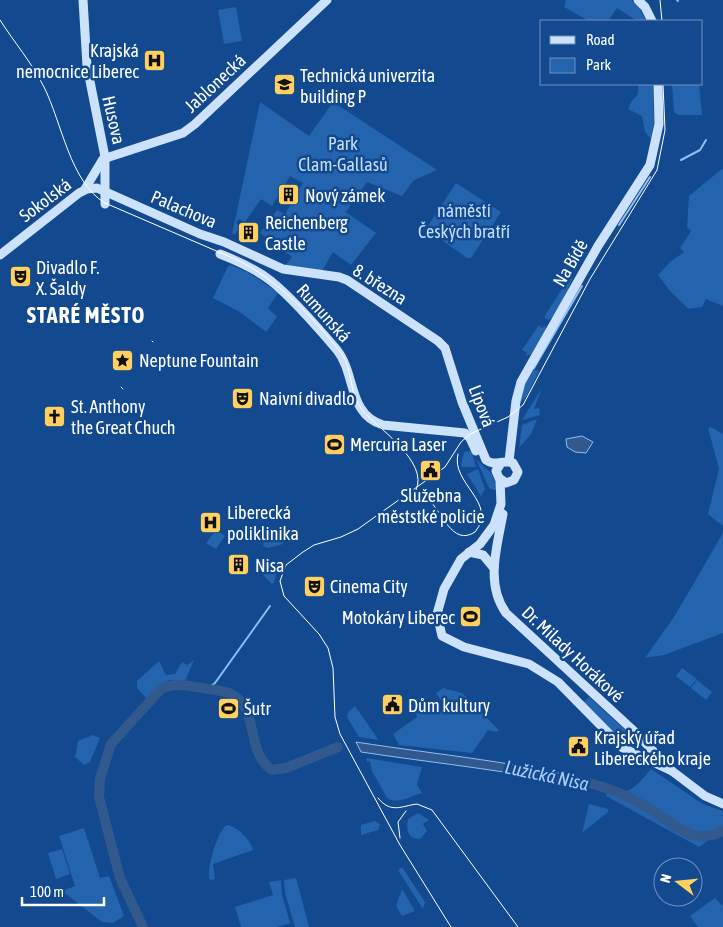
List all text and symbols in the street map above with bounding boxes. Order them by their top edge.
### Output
legend [540,20,703,85]
text: Road [586,31,615,48]
place label: Krajská nemocnice Liberec [16,40,139,82]
hospital icon: Krajská nemocnice Liberec [143,48,167,72]
street label: Jablonecká [180,50,250,116]
text: Park [586,56,611,73]
place label: Technická univerzita building P [300,65,435,107]
school or university icon: Technická univerzita building P [272,73,296,97]
street label: Husova [98,94,130,146]
park label: Park Clam-Gallasů [298,133,388,175]
street label: Sokolská [15,174,75,226]
building icon: Nový zámek [277,183,301,207]
place label: Nový zámek [305,185,385,206]
street label: Palachova [148,186,220,232]
park label: náměstí Českých bratří [418,200,510,242]
place label: Reichenberg Castle [265,212,348,254]
building icon: Reichenberg Castle [237,220,261,244]
street label: Na Bídě [548,236,592,290]
place label: Divadlo F. X. Šaldy [36,257,99,299]
street label: 8. března [349,259,411,309]
theatre icon: Divadlo F. X. Šaldy [8,265,32,289]
street label: Rumunská [293,280,355,346]
district label: STARÉ MĚSTO [27,302,145,328]
place icon: Neptune Fountain [111,348,135,372]
place label: Neptune Fountain [139,350,259,371]
street label: Lípová [464,382,500,430]
theatre icon: Naivní divadlo [231,386,255,410]
place label: Naivní divadlo [259,388,355,409]
place label: St. Anthony the Great Chuch [71,396,176,438]
church icon: St. Anthony the Great Chuch [43,404,67,428]
sports icon: Mercuria Laser [322,432,346,456]
place label: Mercuria Laser [350,434,447,455]
public building icon: Služebna měststké policie [419,458,443,482]
place label: Služebna měststké policie [377,485,485,527]
place label: Liberecká poliklinika [227,502,299,544]
hospital icon: Liberecká poliklinika [199,510,223,534]
building icon: Nisa [227,553,251,577]
place label: Nisa [255,555,284,576]
theatre icon: Cinema City [302,574,326,598]
place label: Cinema City [330,576,408,597]
street label: Dr. Milady Horákové [518,601,628,707]
sports icon: Motokáry Liberec [459,605,483,629]
place label: Motokáry Liberec [342,607,455,628]
public building icon: Dům kultury [380,693,404,717]
place label: Dům kultury [408,695,490,716]
sports icon: Šutr [216,696,240,720]
place label: Šutr [244,698,271,719]
place label: Krajský úřad Libereckého kraje [594,727,711,769]
public building icon: Krajský úřad Libereckého kraje [566,735,590,759]
water label: Lužická Nisa [503,755,591,795]
north arrow [653,857,703,907]
text: N [657,872,674,885]
scale bar [22,874,105,906]
text: 100 m [30,883,64,900]

